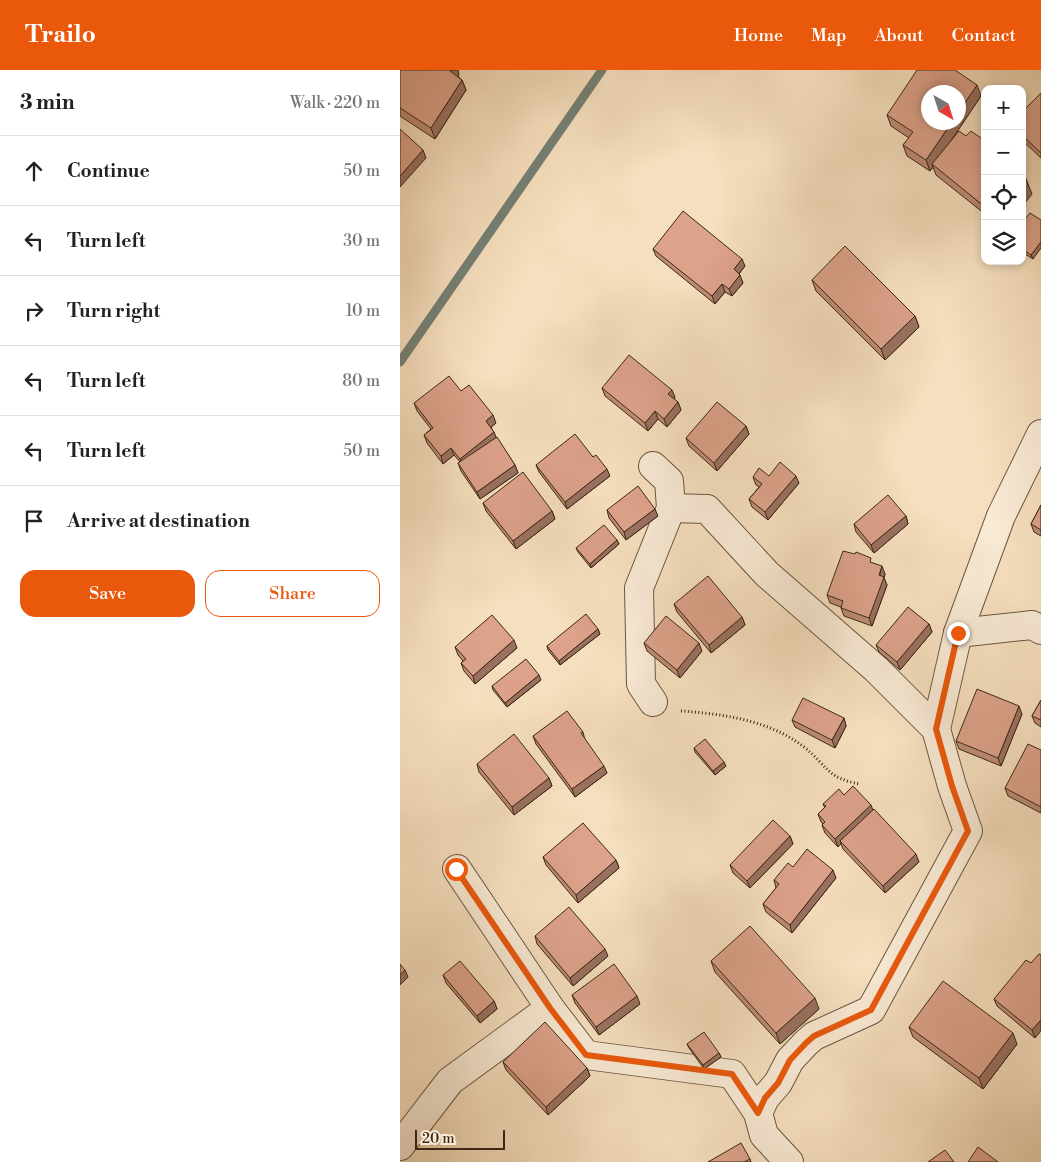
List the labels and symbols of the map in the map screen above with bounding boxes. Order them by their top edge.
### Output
north arrow [921,85,966,130]
route end [947,622,970,645]
route start [445,858,468,881]
scale bar [415,1127,505,1150]

